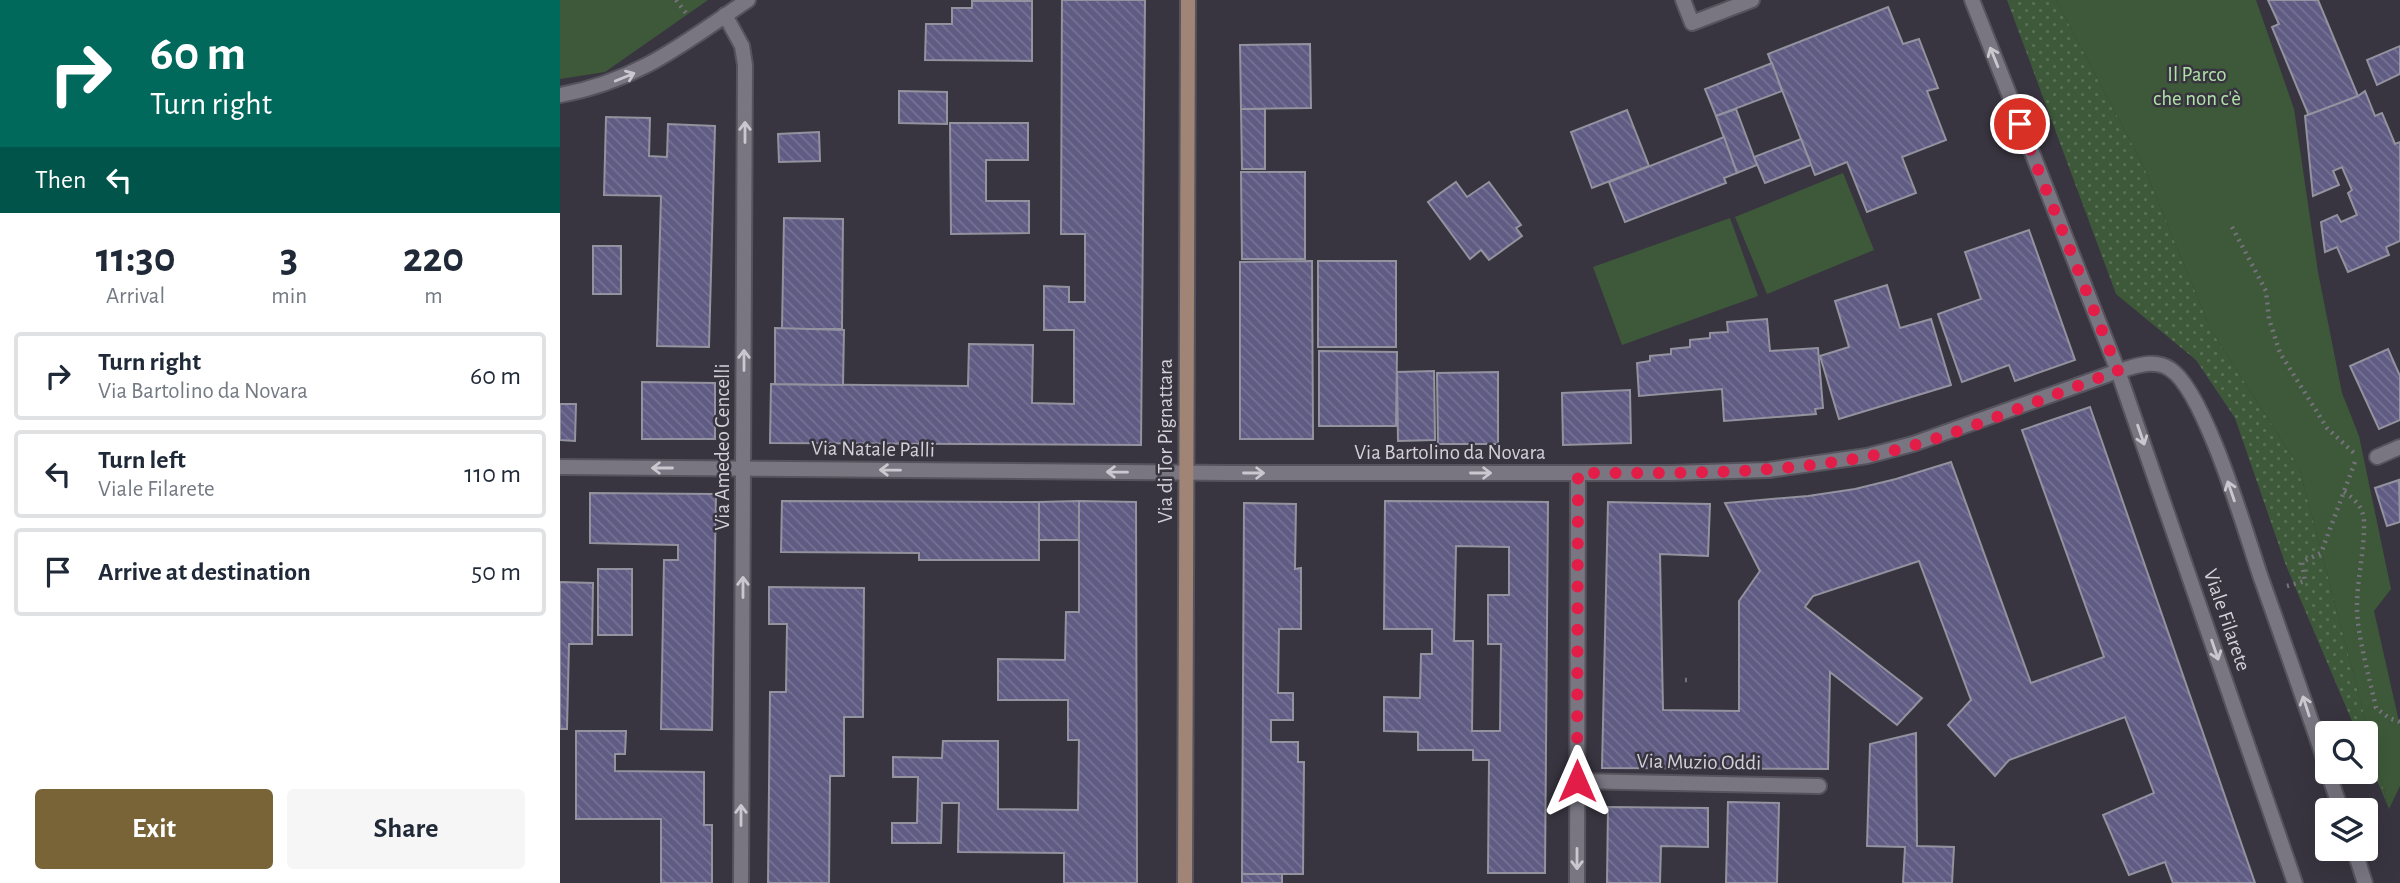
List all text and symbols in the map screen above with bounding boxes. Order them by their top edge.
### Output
icon: right [35,28,126,119]
text: 60 m [150,30,246,79]
one-way arrow [1987,46,2000,68]
park label: Il Parco che non c'è [2153,64,2241,109]
one-way arrow [614,69,636,82]
text: Turn right [150,88,272,120]
pin [1990,94,2050,154]
icon: arrive [2001,105,2039,143]
one-way arrow [738,121,752,144]
icon: left [100,161,138,199]
text: Then [35,167,86,193]
text: 11:30 [96,237,176,279]
text: 3 [280,237,298,279]
text: 220 [403,237,464,279]
text: Arrival [106,285,165,308]
text: min [271,285,307,308]
text: m [424,285,443,308]
text: Turn right [98,349,201,375]
one-way arrow [737,349,751,372]
icon: right [39,357,77,395]
street label: Via di Tor Pignattara [1155,358,1176,523]
text: 60 m [470,363,521,389]
street label: Via Amedeo Cencelli [712,363,733,531]
text: Via Bartolino da Novara [98,380,308,403]
one-way arrow [2136,424,2148,446]
street label: Via Natale Palli [811,437,935,461]
street label: Via Bartolino da Novara [1354,442,1546,463]
text: Turn left [98,447,186,473]
icon: left [39,455,77,493]
text: 110 m [464,461,521,487]
one-way arrow [651,461,674,475]
one-way arrow [879,463,902,477]
one-way arrow [1106,465,1129,479]
one-way arrow [1242,466,1265,480]
one-way arrow [1470,466,1493,480]
text: Viale Filarete [98,478,215,501]
one-way arrow [2224,480,2236,502]
icon: arrive [39,553,77,591]
text: Arrive at destination [98,559,311,585]
text: 50 m [471,559,521,585]
street label: Viale Filarete [2200,566,2254,674]
one-way arrow [736,576,750,599]
one-way arrow [2210,639,2222,661]
one-way arrow [2299,695,2311,717]
map controls [2315,721,2378,861]
button: search [2315,721,2378,784]
position arrow [1540,744,1614,818]
street label: Via Muzio Oddi [1637,750,1761,774]
button: Exit [35,789,273,869]
button: Share [287,789,525,869]
button: layers [2315,798,2378,861]
one-way arrow [734,804,748,827]
one-way arrow [1570,848,1584,871]

